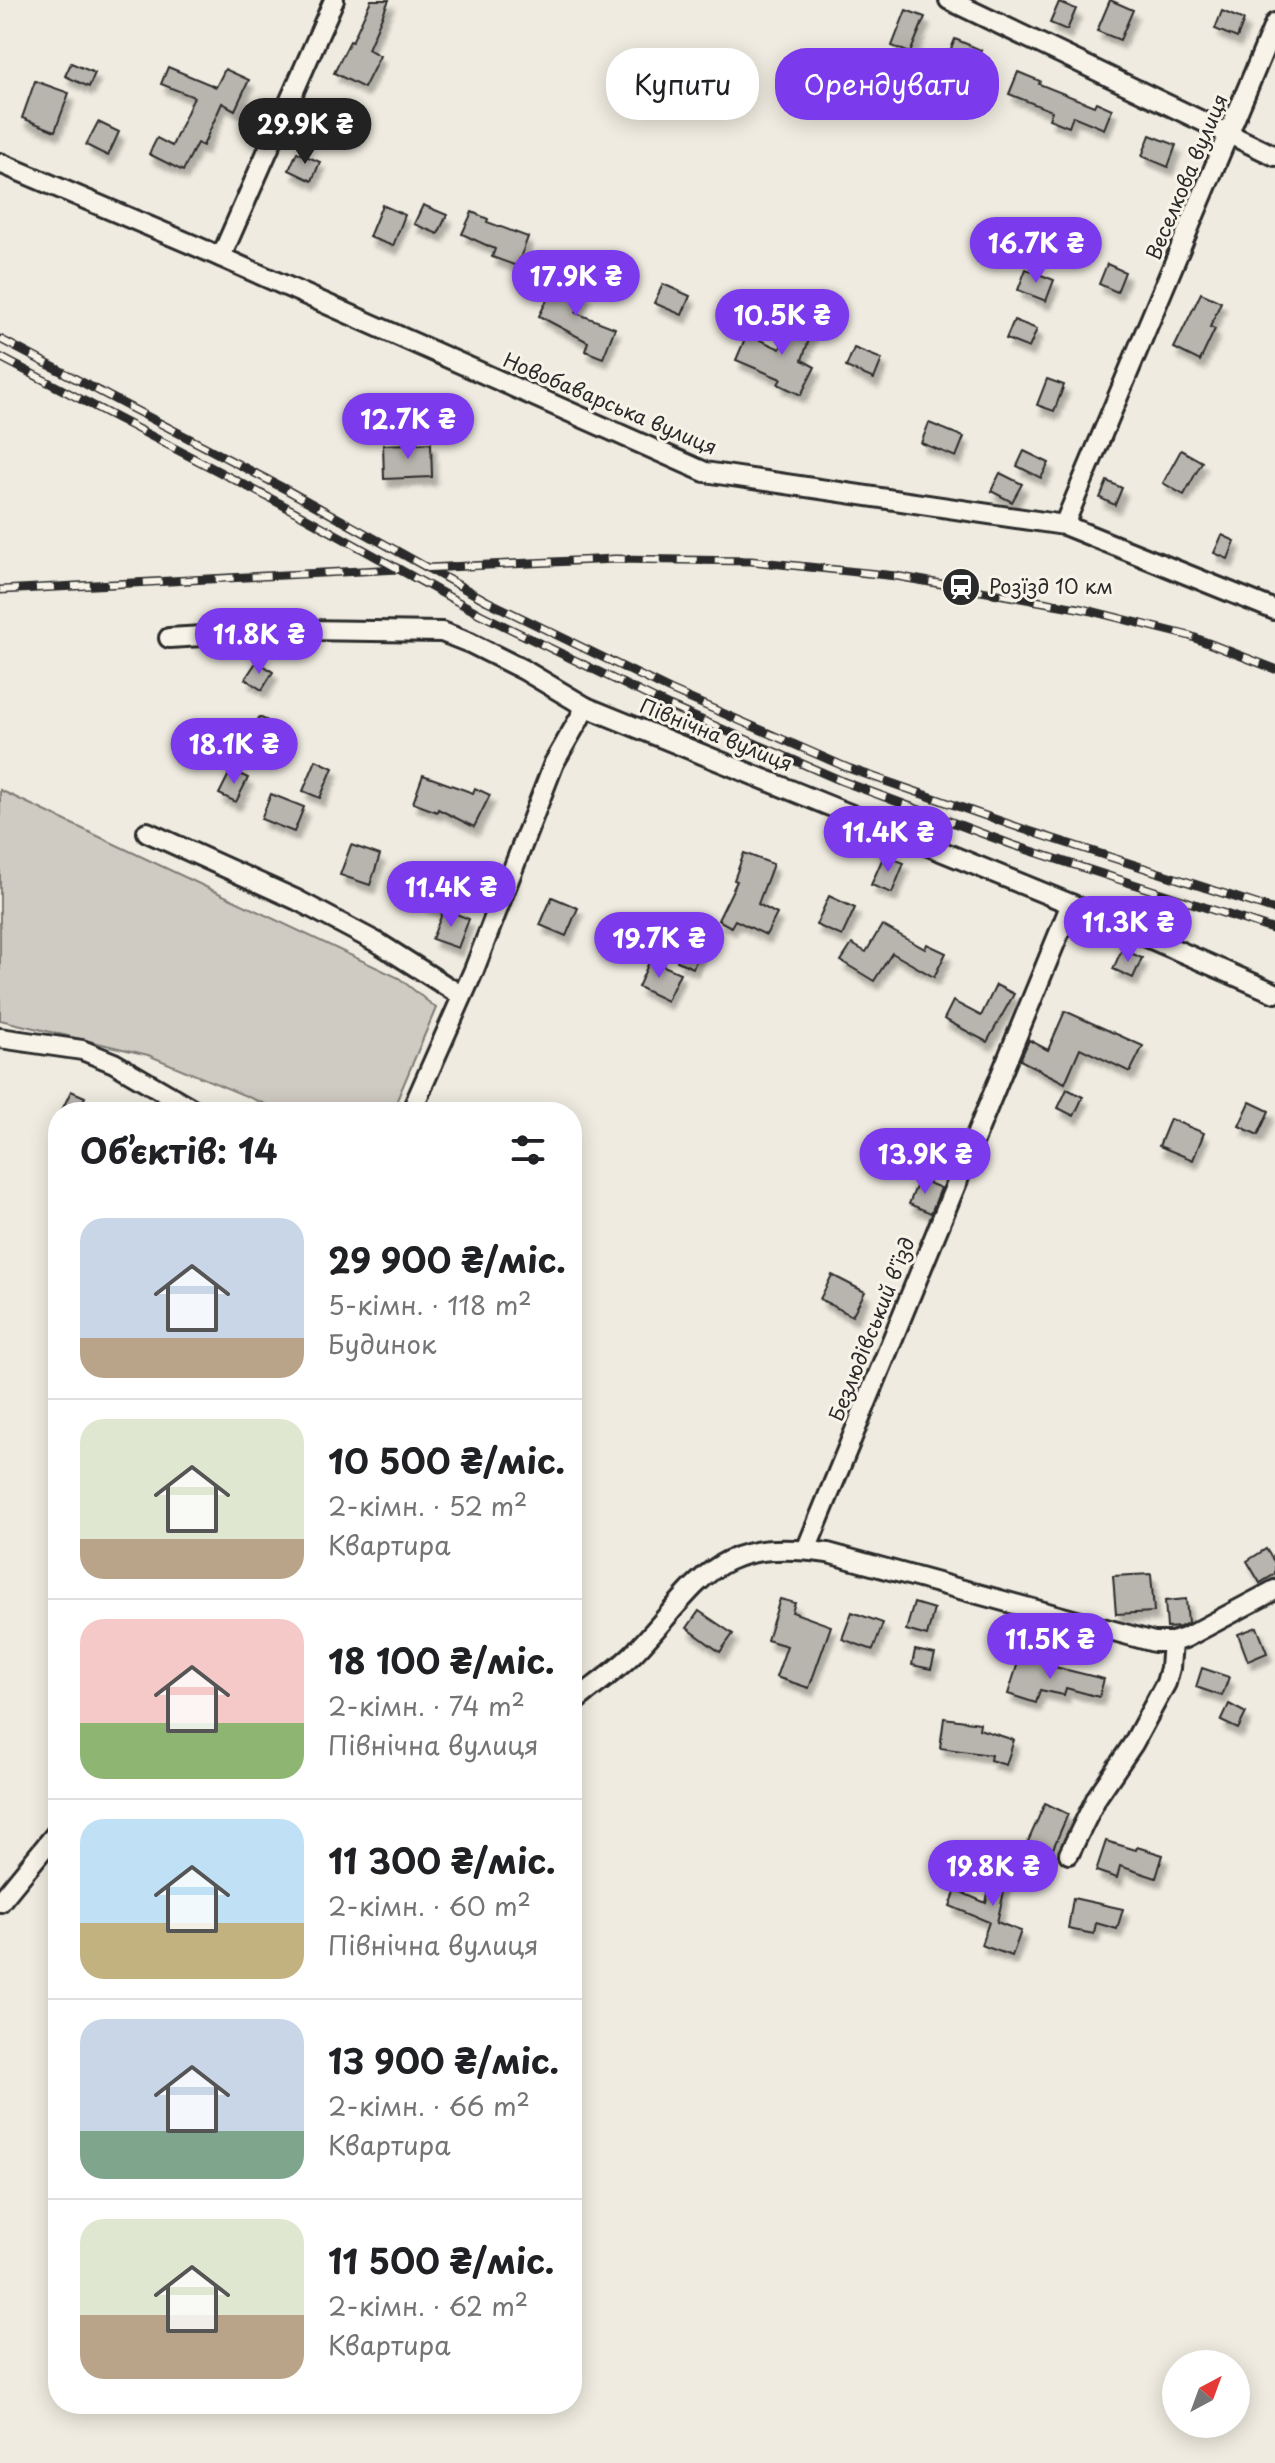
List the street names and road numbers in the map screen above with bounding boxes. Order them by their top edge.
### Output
street label: Веселкова вулиця [1138,89,1235,264]
street label: Новобаварська вулиця [499,344,722,462]
street label: Північна вулиця [636,690,797,778]
street label: Безлюдівський в'їзд [820,1232,922,1425]

